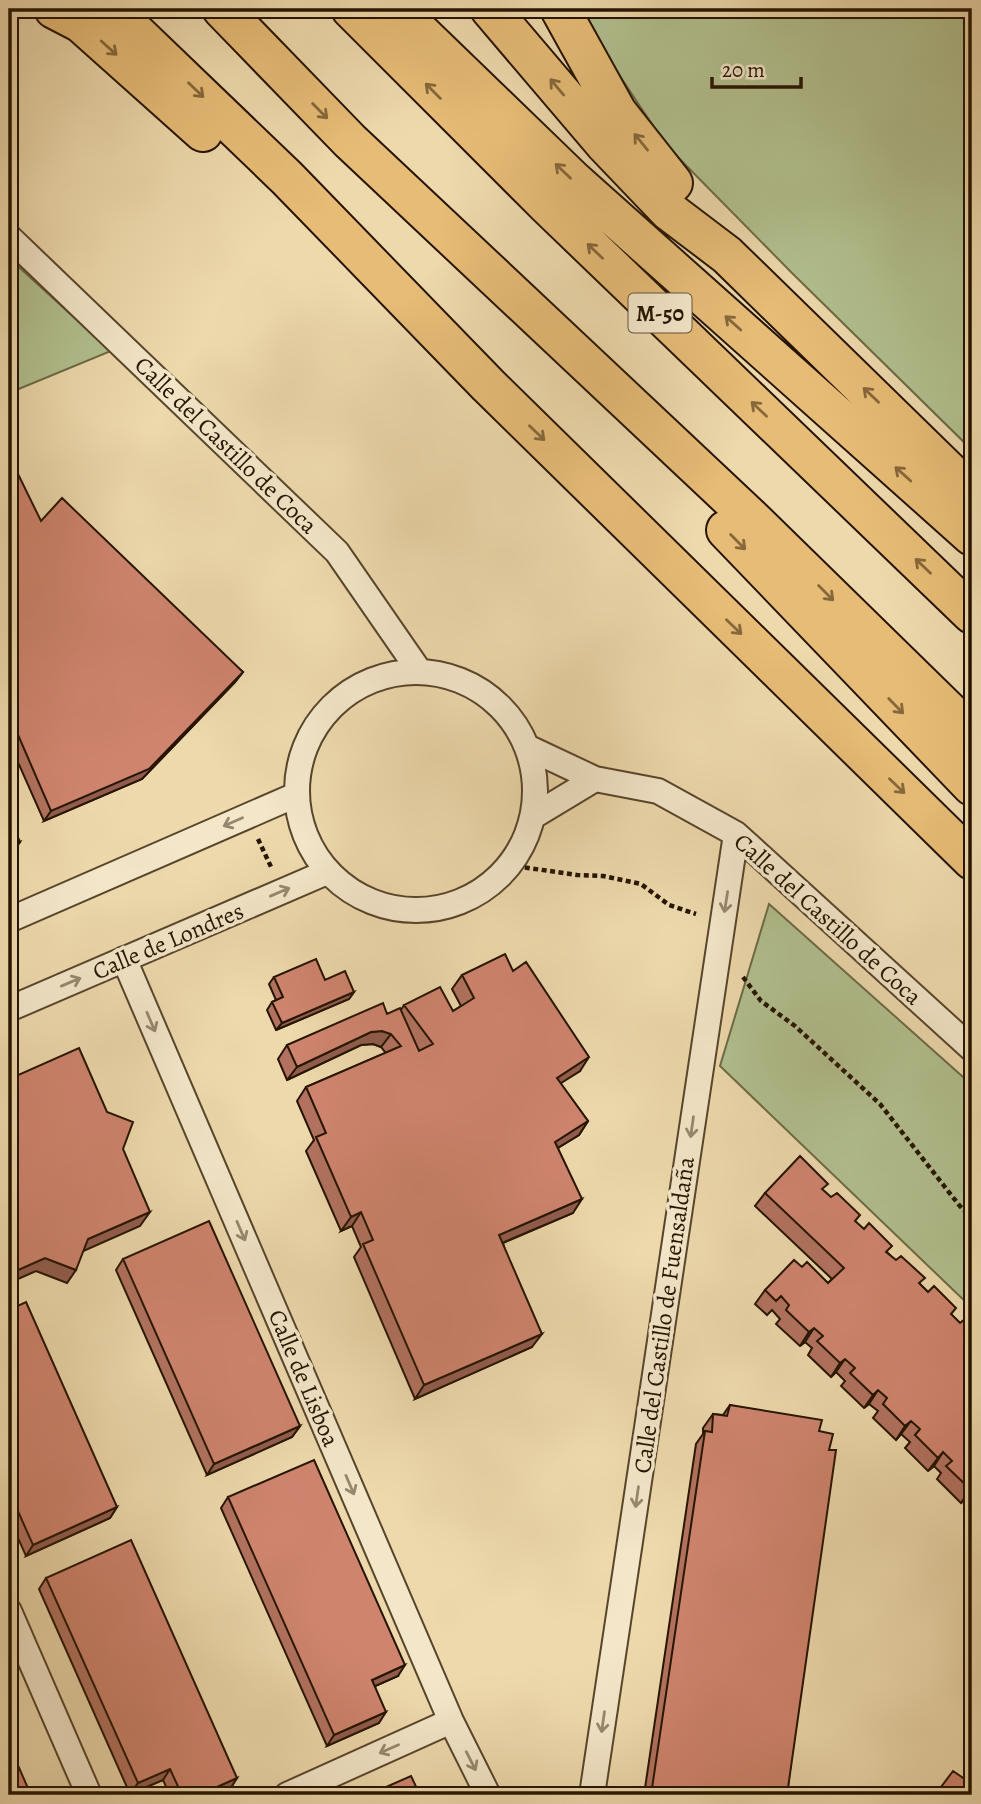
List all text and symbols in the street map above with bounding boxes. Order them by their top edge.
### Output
one-way arrow [100,40,118,56]
scale bar [712,46,801,90]
text: 20 m [722,56,765,84]
one-way arrow [549,79,565,97]
one-way arrow [187,81,204,98]
one-way arrow [425,83,442,100]
one-way arrow [311,102,328,119]
one-way arrow [633,134,649,152]
one-way arrow [555,163,572,180]
one-way arrow [586,243,604,259]
road number: M-50 [628,294,692,332]
one-way arrow [724,315,742,331]
street label: Calle del Castillo de Coca [128,349,325,541]
one-way arrow [863,387,880,404]
one-way arrow [751,400,768,417]
one-way arrow [528,425,545,442]
one-way arrow [894,466,912,482]
one-way arrow [729,534,746,551]
one-way arrow [915,558,932,575]
one-way arrow [818,584,835,601]
one-way arrow [726,618,743,635]
one-way arrow [888,697,905,714]
one-way arrow [888,777,905,794]
one-way arrow [223,816,245,829]
street label: Calle del Castillo de Coca [727,826,929,1013]
one-way arrow [269,885,291,898]
one-way arrow [719,890,732,913]
street label: Calle de Londres [87,895,249,987]
one-way arrow [60,975,82,988]
one-way arrow [145,1011,158,1032]
one-way arrow [685,1115,698,1138]
street label: Calle del Castillo de Fuensaldaña [626,1154,702,1475]
one-way arrow [235,1220,248,1241]
street label: Calle de Lisboa [261,1305,348,1452]
one-way arrow [344,1474,357,1496]
one-way arrow [630,1485,643,1508]
one-way arrow [597,1710,610,1733]
one-way arrow [379,1743,400,1756]
one-way arrow [465,1750,479,1771]

